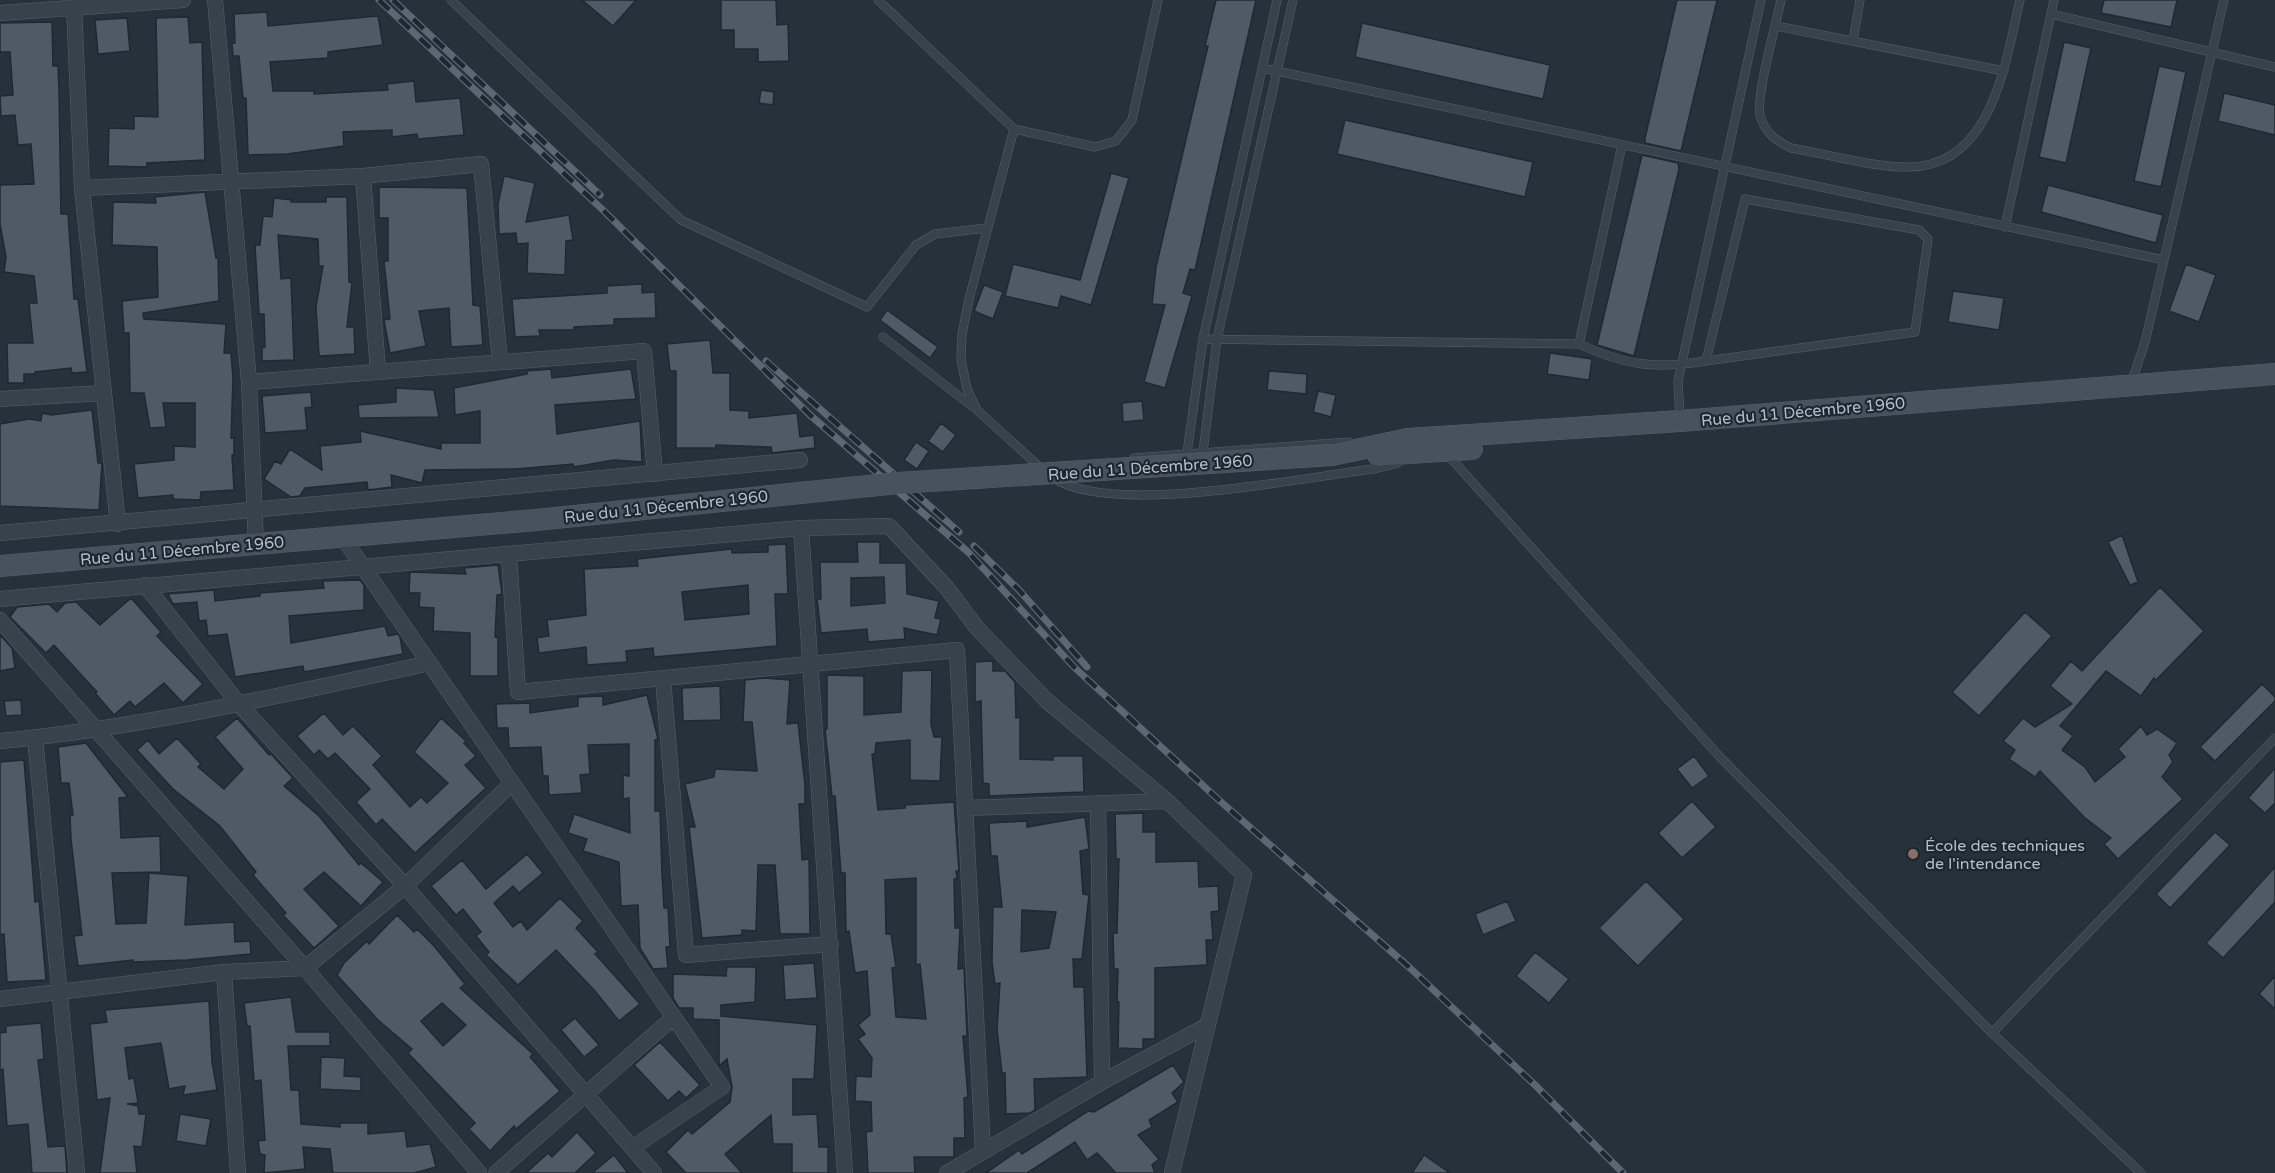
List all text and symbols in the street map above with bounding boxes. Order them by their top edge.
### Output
street label: Rue du 11 Décembre 1960 [1700,393,1906,431]
street label: Rue du 11 Décembre 1960 [1047,451,1253,485]
street label: Rue du 11 Décembre 1960 [563,486,769,528]
street label: Rue du 11 Décembre 1960 [79,532,285,570]
place label: École des techniques de l'intendance [1925,836,2085,874]
marker: École des techniques de l'intendance [1906,847,1920,861]

